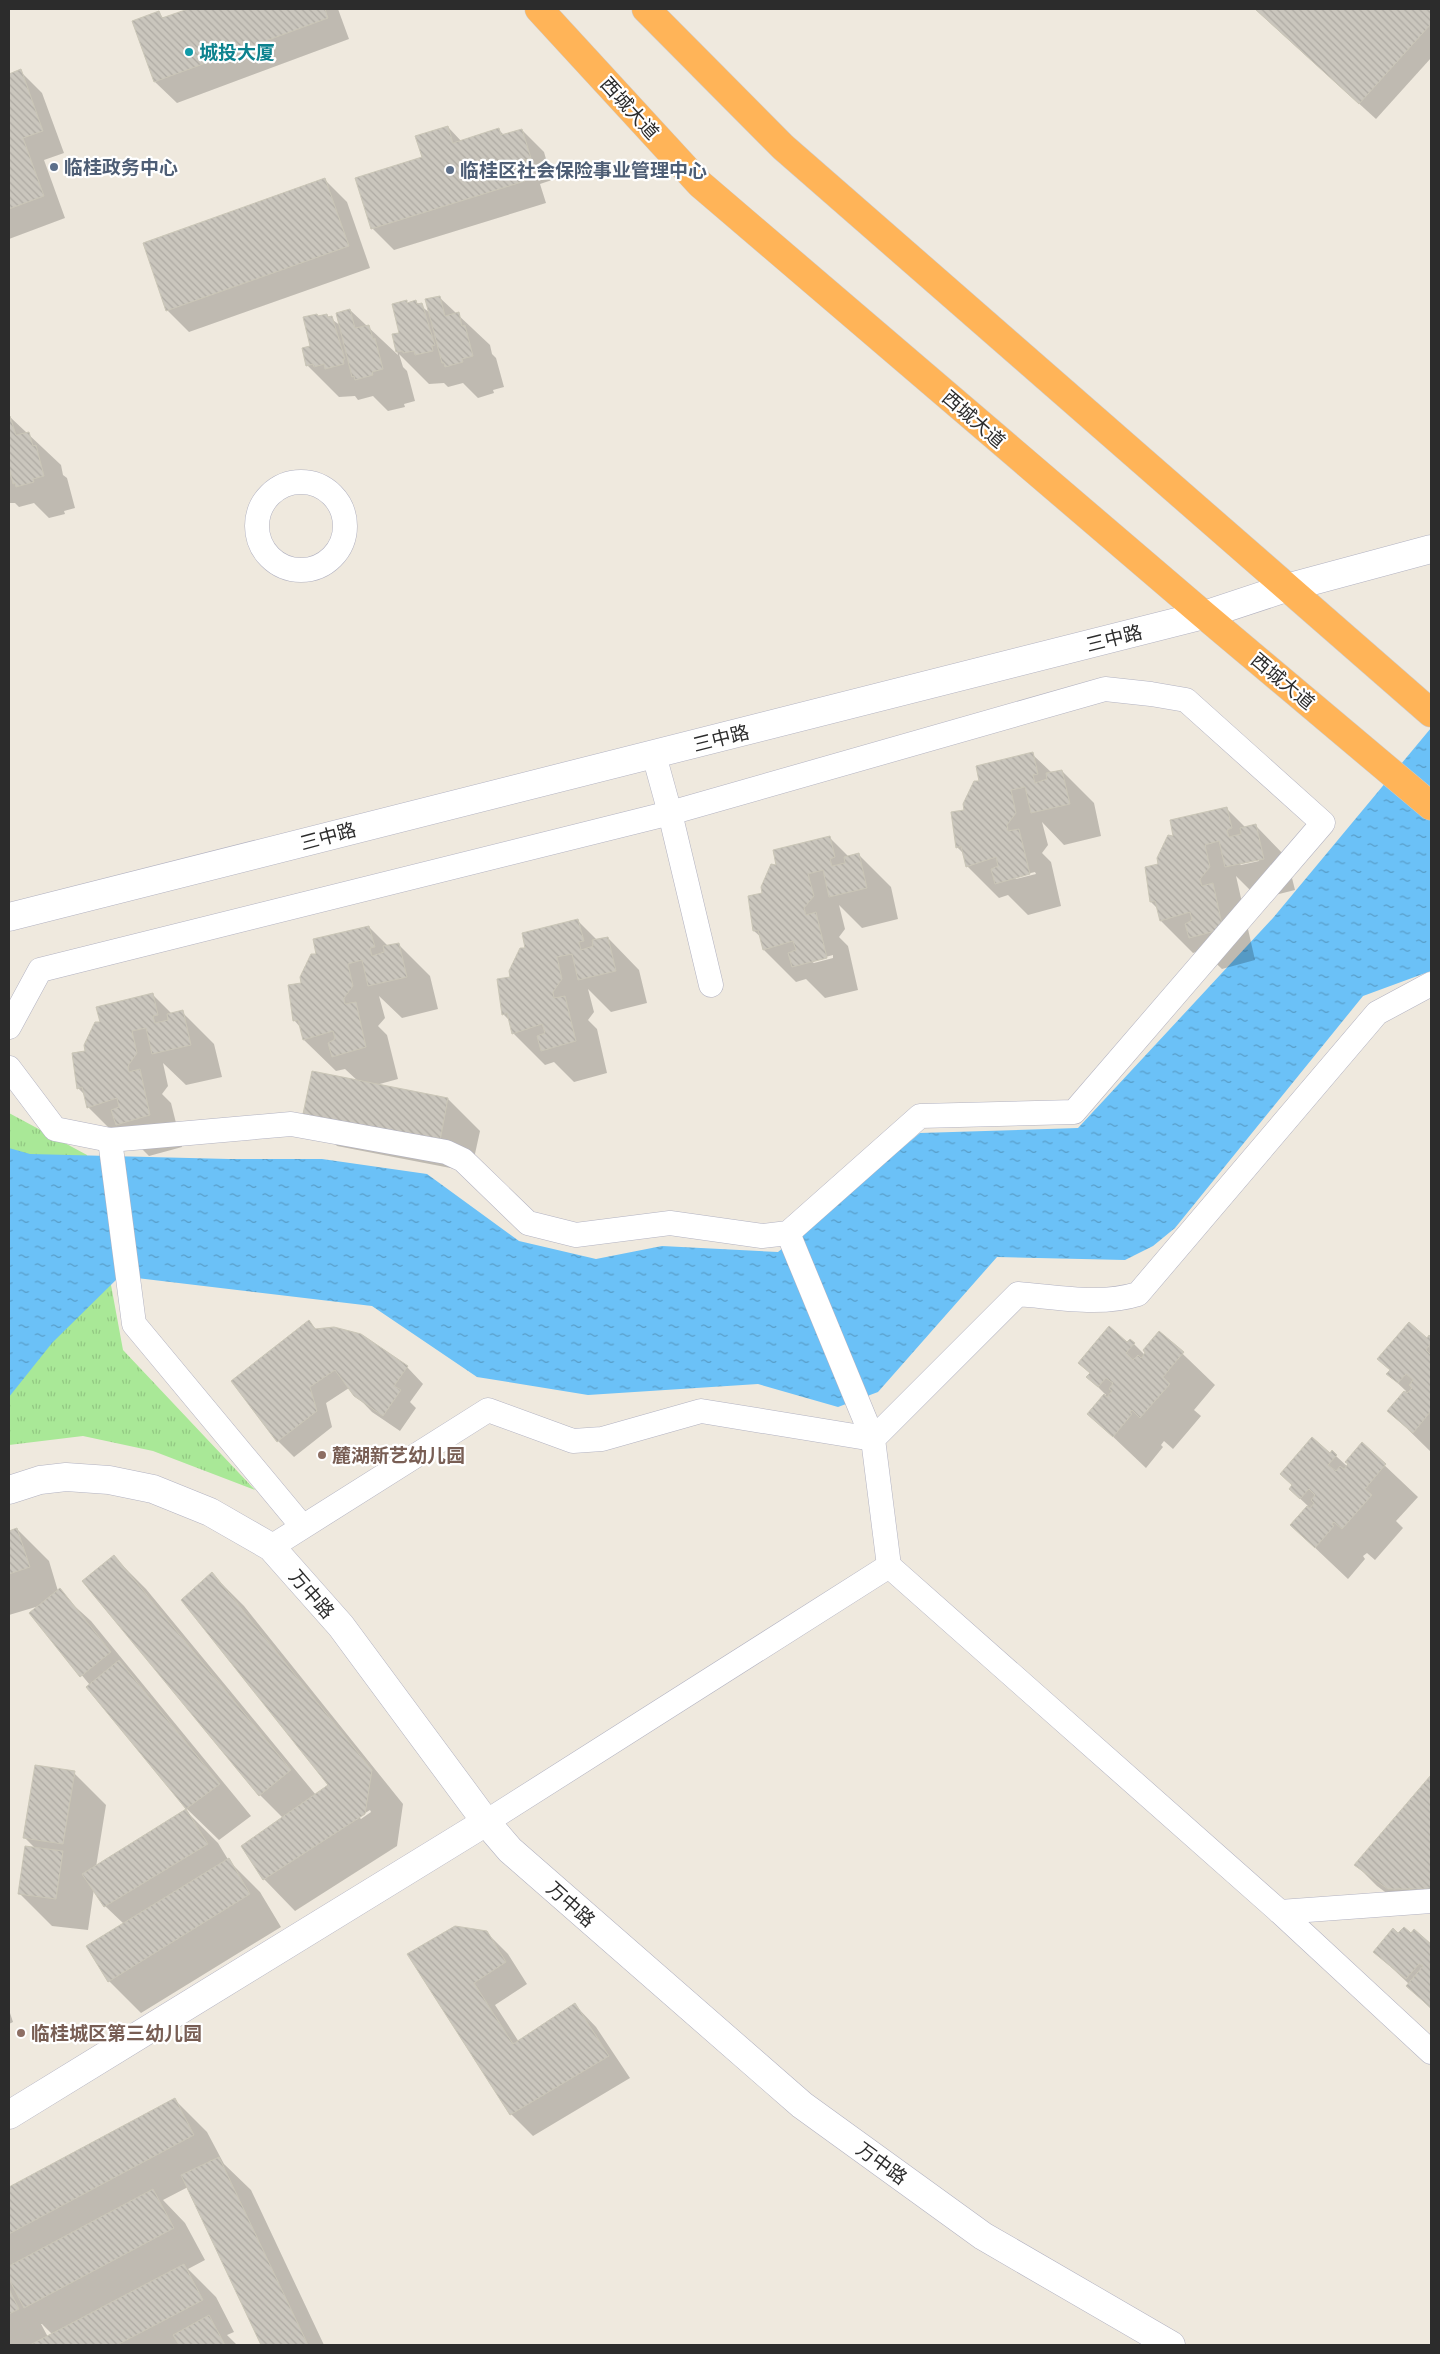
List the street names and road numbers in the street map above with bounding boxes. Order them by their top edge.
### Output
street label: 西城大道 [595,72,664,145]
street label: 西城大道 [937,386,1010,454]
street label: 三中路 [1084,620,1145,658]
street label: 西城大道 [1246,648,1319,715]
street label: 三中路 [691,720,752,758]
street label: 三中路 [298,818,359,856]
street label: 万中路 [283,1565,339,1624]
street label: 万中路 [541,1877,600,1933]
street label: 万中路 [851,2137,912,2190]

